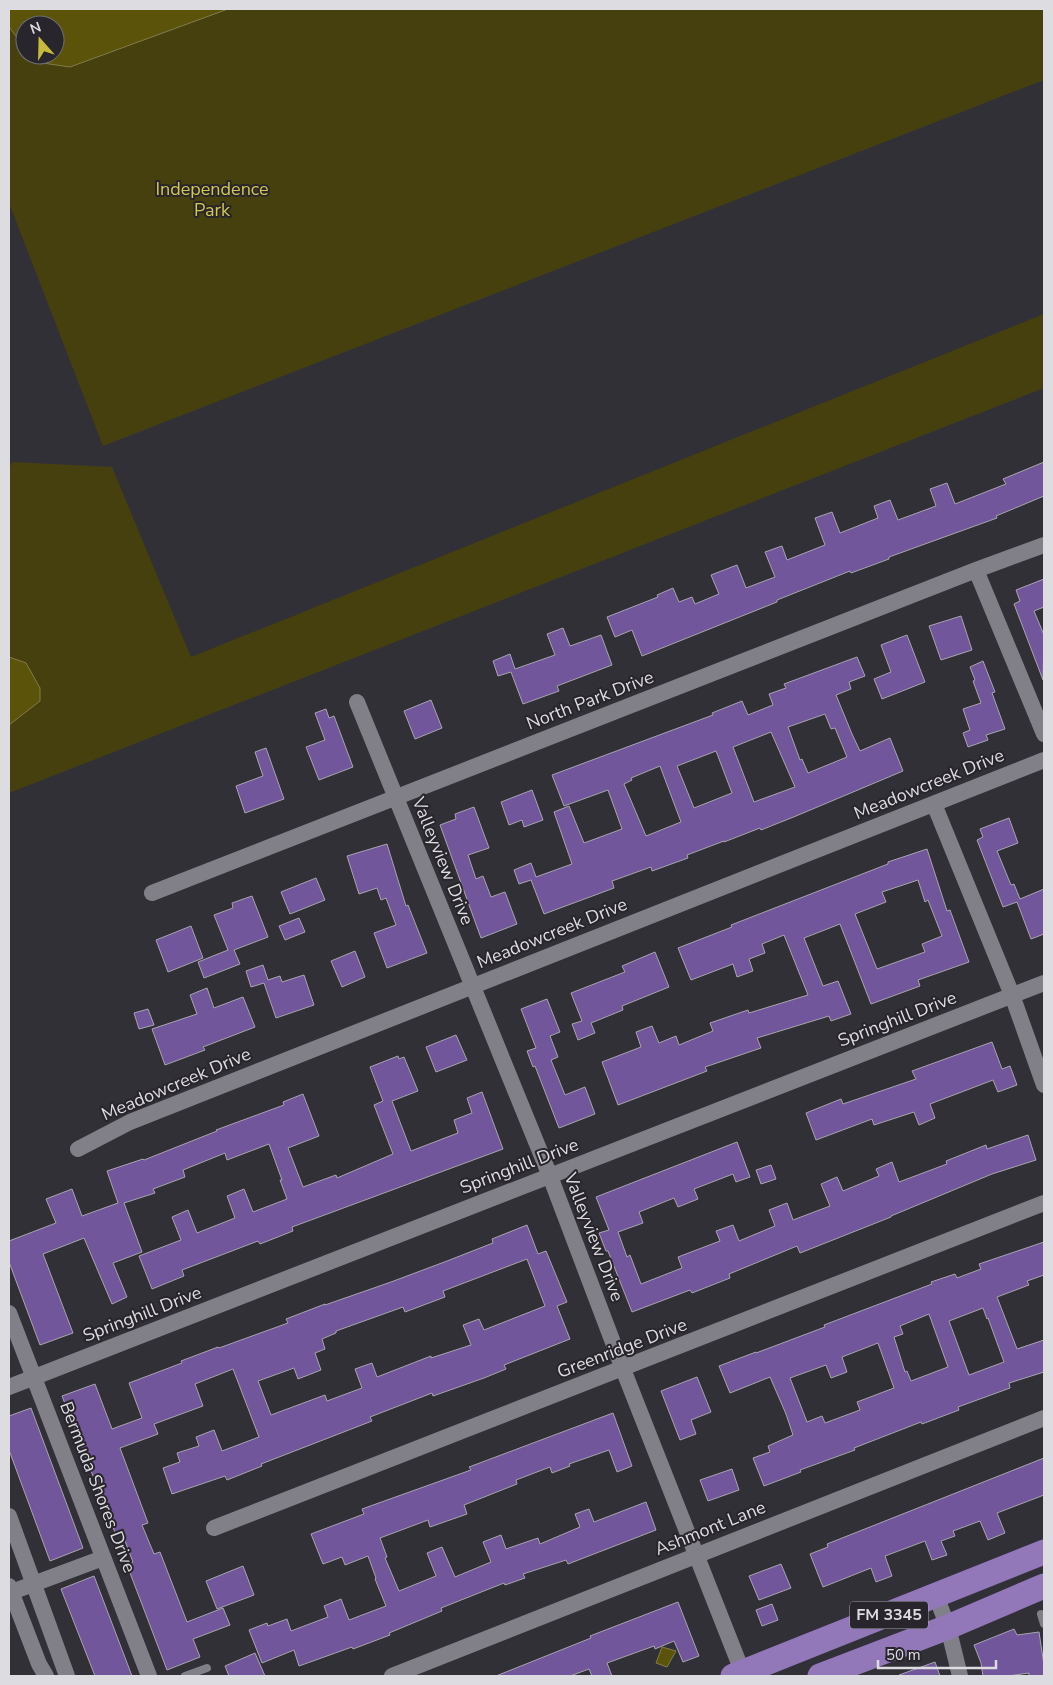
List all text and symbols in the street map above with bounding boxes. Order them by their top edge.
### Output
north arrow [15,15,65,65]
text: N [28,18,44,39]
park label: Independence Park [155,177,269,222]
street label: North Park Drive [523,665,657,735]
street label: Meadowcreek Drive [850,743,1008,825]
street label: Valleyview Drive [406,793,480,928]
street label: Meadowcreek Drive [473,892,631,974]
street label: Springhill Drive [834,985,960,1053]
street label: Meadowcreek Drive [98,1042,254,1126]
street label: Springhill Drive [456,1132,582,1200]
street label: Valleyview Drive [558,1168,630,1305]
street label: Springhill Drive [79,1280,205,1348]
street label: Greenridge Drive [554,1312,690,1384]
street label: Bermuda Shores Drive [54,1398,142,1576]
street label: Ashmont Lane [651,1495,769,1561]
road number: FM 3345 [850,1602,928,1628]
scale bar [878,1638,996,1670]
text: 50 m [886,1645,921,1665]

